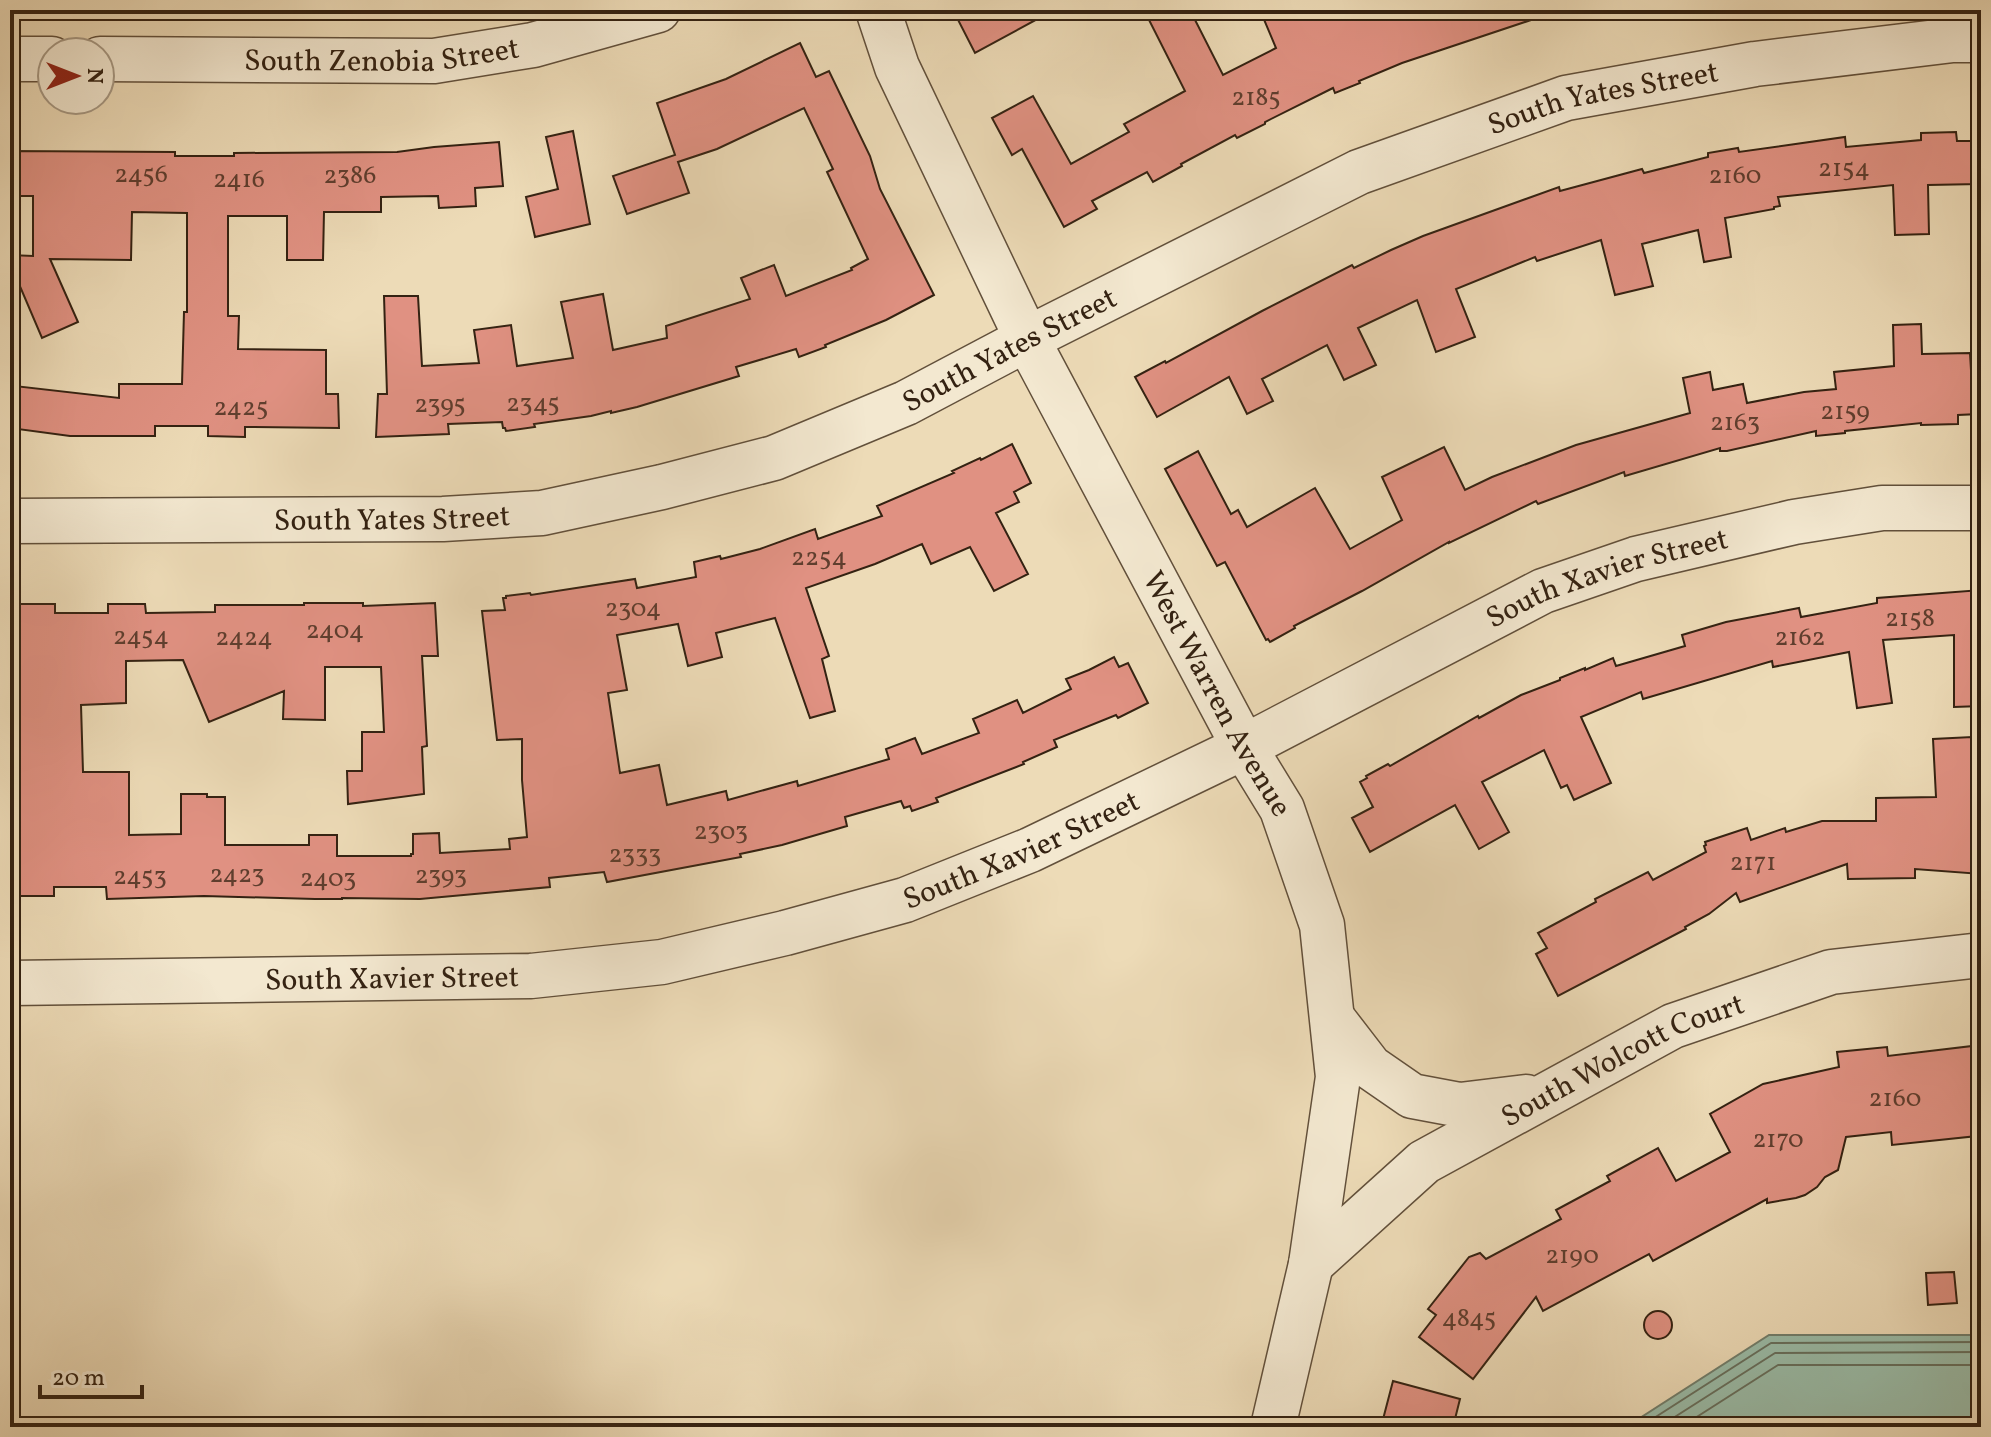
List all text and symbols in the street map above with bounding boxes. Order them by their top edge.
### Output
street label: South Zenobia Street [244,29,522,84]
north arrow [36,36,116,116]
street label: South Yates Street [1482,52,1722,147]
text: N [78,68,109,84]
house number: 2185 [1231,80,1281,116]
house number: 2154 [1818,151,1870,187]
house number: 2456 [114,157,168,193]
house number: 2386 [324,158,376,194]
house number: 2160 [1709,158,1761,194]
house number: 2416 [213,162,265,198]
street label: South Yates Street [895,278,1125,424]
house number: 2345 [506,386,560,422]
house number: 2395 [414,387,466,423]
house number: 2425 [213,390,269,426]
house number: 2159 [1820,394,1870,430]
house number: 2163 [1710,405,1760,441]
street label: South Yates Street [274,496,511,543]
street label: South Xavier Street [1479,519,1733,640]
house number: 2254 [791,540,847,576]
street label: West Warren Avenue [1131,564,1301,825]
house number: 2304 [605,591,661,627]
house number: 2158 [1885,601,1935,637]
house number: 2404 [306,613,364,649]
house number: 2454 [113,619,169,655]
house number: 2424 [215,620,273,656]
house number: 2162 [1774,620,1826,656]
street label: South Xavier Street [897,781,1147,922]
house number: 2303 [694,814,748,850]
house number: 2333 [609,837,661,873]
house number: 2171 [1730,845,1776,881]
house number: 2423 [209,857,265,893]
house number: 2393 [415,858,467,894]
house number: 2453 [113,859,167,895]
house number: 2403 [300,861,356,897]
street label: South Xavier Street [265,957,519,1003]
street label: South Wolcott Court [1494,984,1750,1139]
house number: 2160 [1869,1081,1921,1117]
house number: 2170 [1752,1122,1804,1158]
house number: 2190 [1545,1238,1599,1274]
house number: 4845 [1442,1301,1496,1337]
scale bar [40,1349,142,1399]
text: 20 m [52,1362,105,1396]

